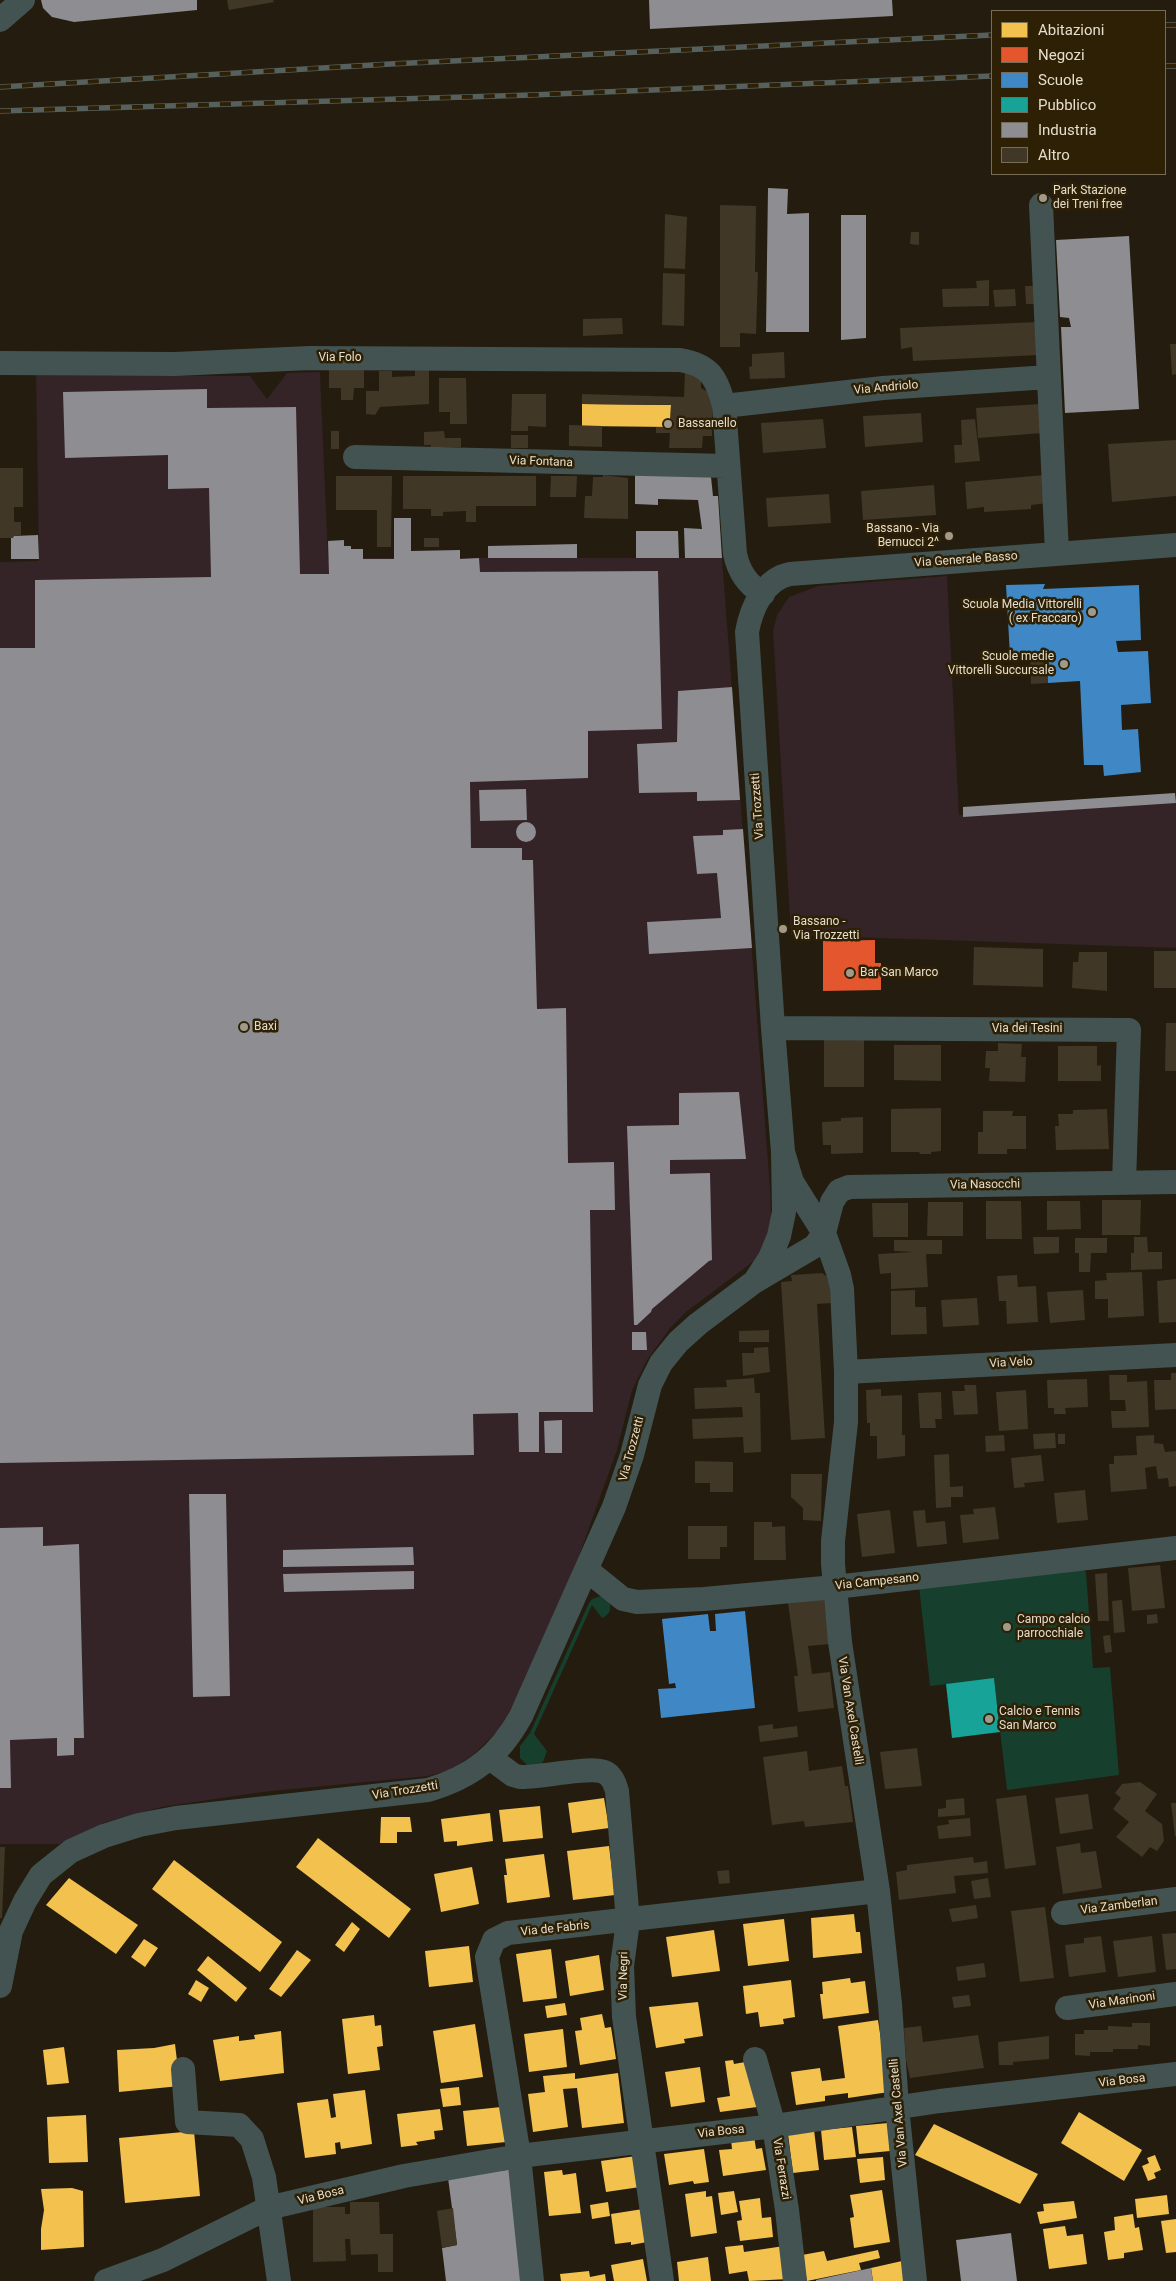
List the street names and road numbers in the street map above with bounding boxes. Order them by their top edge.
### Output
street label: Via Folo [318,351,362,365]
street label: Via Andriolo [853,378,919,398]
street label: Via Fontana [509,454,573,470]
street label: Via Generale Basso [914,549,1018,571]
street label: Via Trozzetti [749,772,767,840]
street label: Via dei Tesini [992,1022,1062,1036]
street label: Via Nasocchi [950,1177,1020,1193]
street label: Via Velo [989,1355,1033,1371]
street label: Via Trozzetti [616,1415,648,1483]
street label: Via Campesano [834,1570,920,1594]
street label: Via Van Axel Castelli [834,1656,866,1766]
street label: Via Trozzetti [371,1779,439,1803]
street label: Via Zamberlan [1080,1894,1158,1918]
street label: Via de Fabris [520,1918,590,1940]
street label: Via Negri [616,1952,632,2000]
street label: Via Marinoni [1088,1989,1156,2013]
street label: Via Van Axel Castelli [887,2058,911,2168]
street label: Via Bosa [1098,2071,1146,2091]
street label: Via Bosa [697,2122,745,2142]
street label: Via Ferrazzi [769,2137,793,2201]
street label: Via Bosa [296,2183,346,2209]

